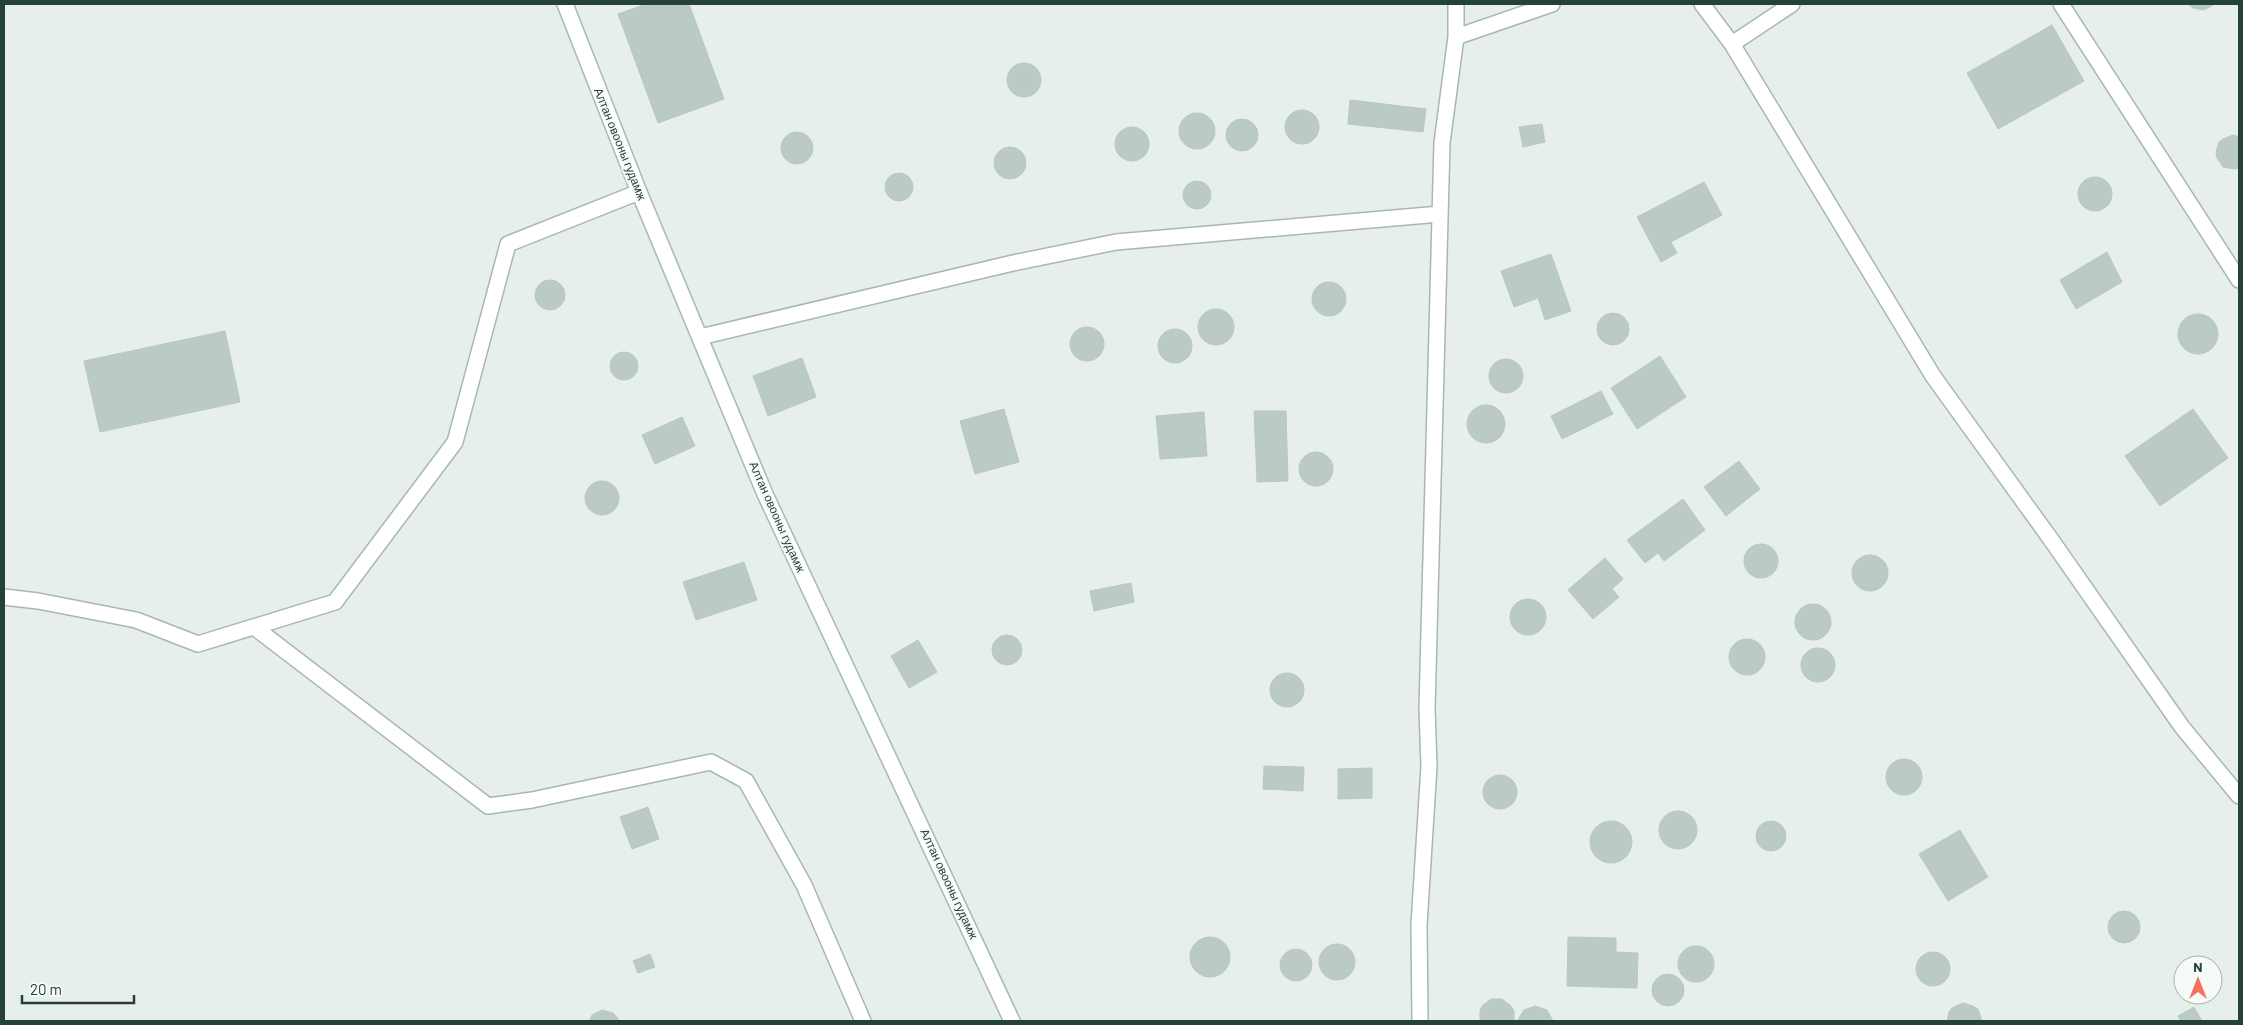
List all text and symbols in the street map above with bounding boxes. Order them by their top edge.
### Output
street label: Алтан овооны гудамж [591,85,650,202]
street label: Алтан овооны гудамж [746,459,809,575]
street label: Алтан овооны гудамж [917,826,982,941]
north arrow [2173,955,2223,1005]
text: N [2193,958,2203,975]
scale bar [22,972,135,1004]
text: 20 m [30,980,62,998]

